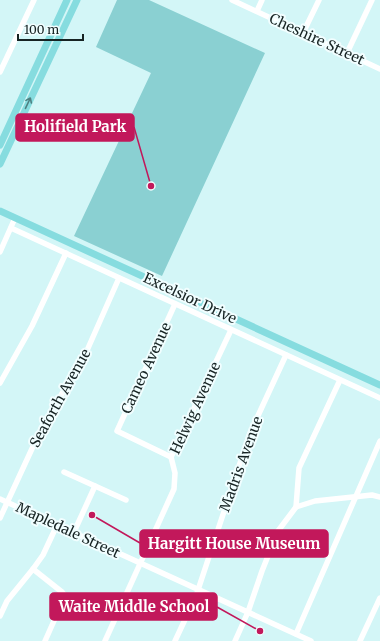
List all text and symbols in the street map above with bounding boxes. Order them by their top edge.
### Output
street label: Cheshire Street [267,9,368,69]
scale bar [18,16,83,42]
text: 100 m [24,22,59,37]
one-way arrow [25,98,32,110]
callout: Holifield Park [16,114,134,141]
text: Holifield Park [24,117,126,136]
street label: Excelsior Drive [140,269,240,327]
street label: Cameo Avenue [117,319,175,417]
street label: Seaforth Avenue [25,346,95,450]
street label: Helwig Avenue [166,359,224,457]
street label: Madris Avenue [215,414,267,514]
street label: Mapledale Street [13,498,123,562]
callout: Hargitt House Museum [140,530,328,557]
text: Hargitt House Museum [148,534,320,553]
callout: Waite Middle School [50,593,217,620]
text: Waite Middle School [58,597,209,616]

